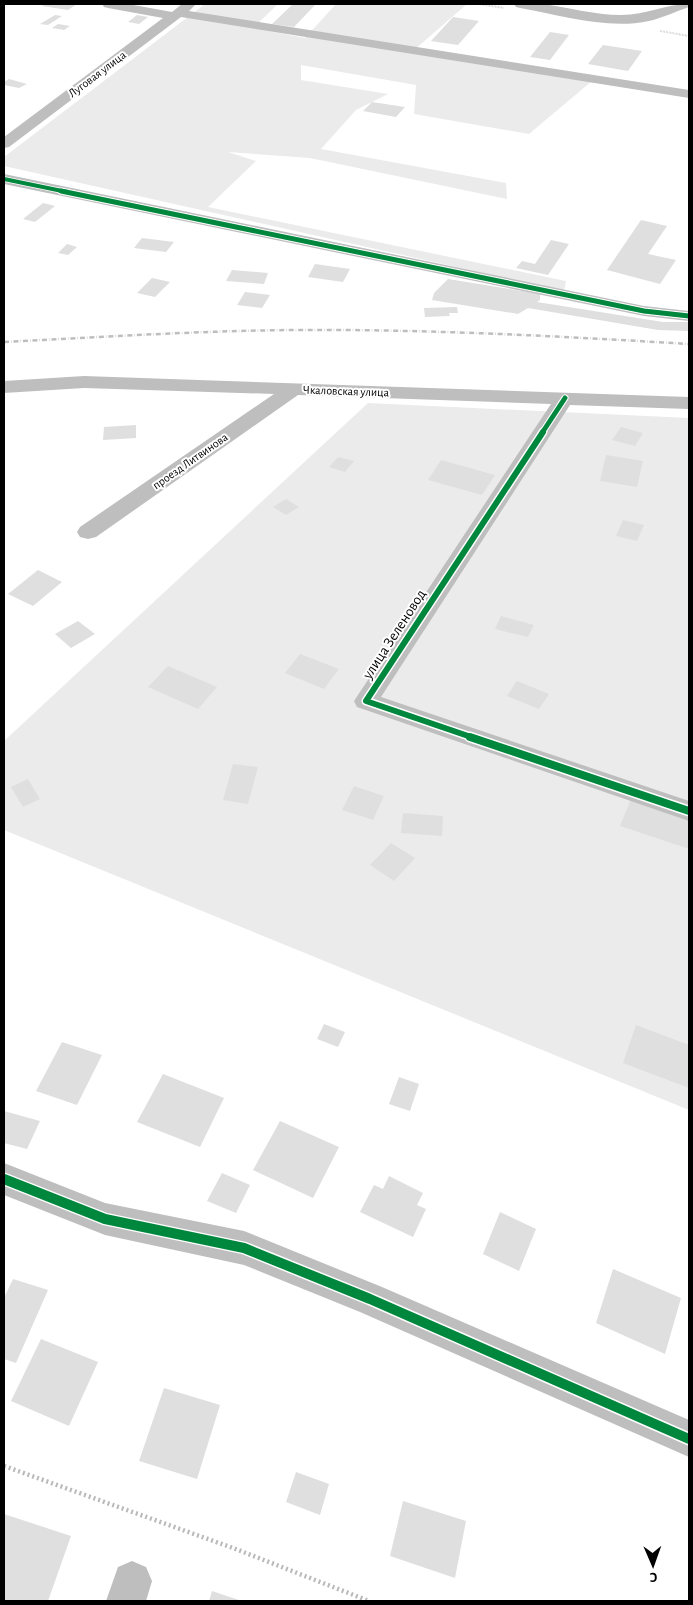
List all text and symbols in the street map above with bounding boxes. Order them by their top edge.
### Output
street label: Луговая улица [66,48,129,100]
street label: Чкаловская улица [303,384,390,400]
street label: проезд Литвинова [150,430,230,491]
street label: улица Зеленовод [359,587,429,683]
north arrow [628,1540,678,1590]
text: С [649,1570,658,1584]

